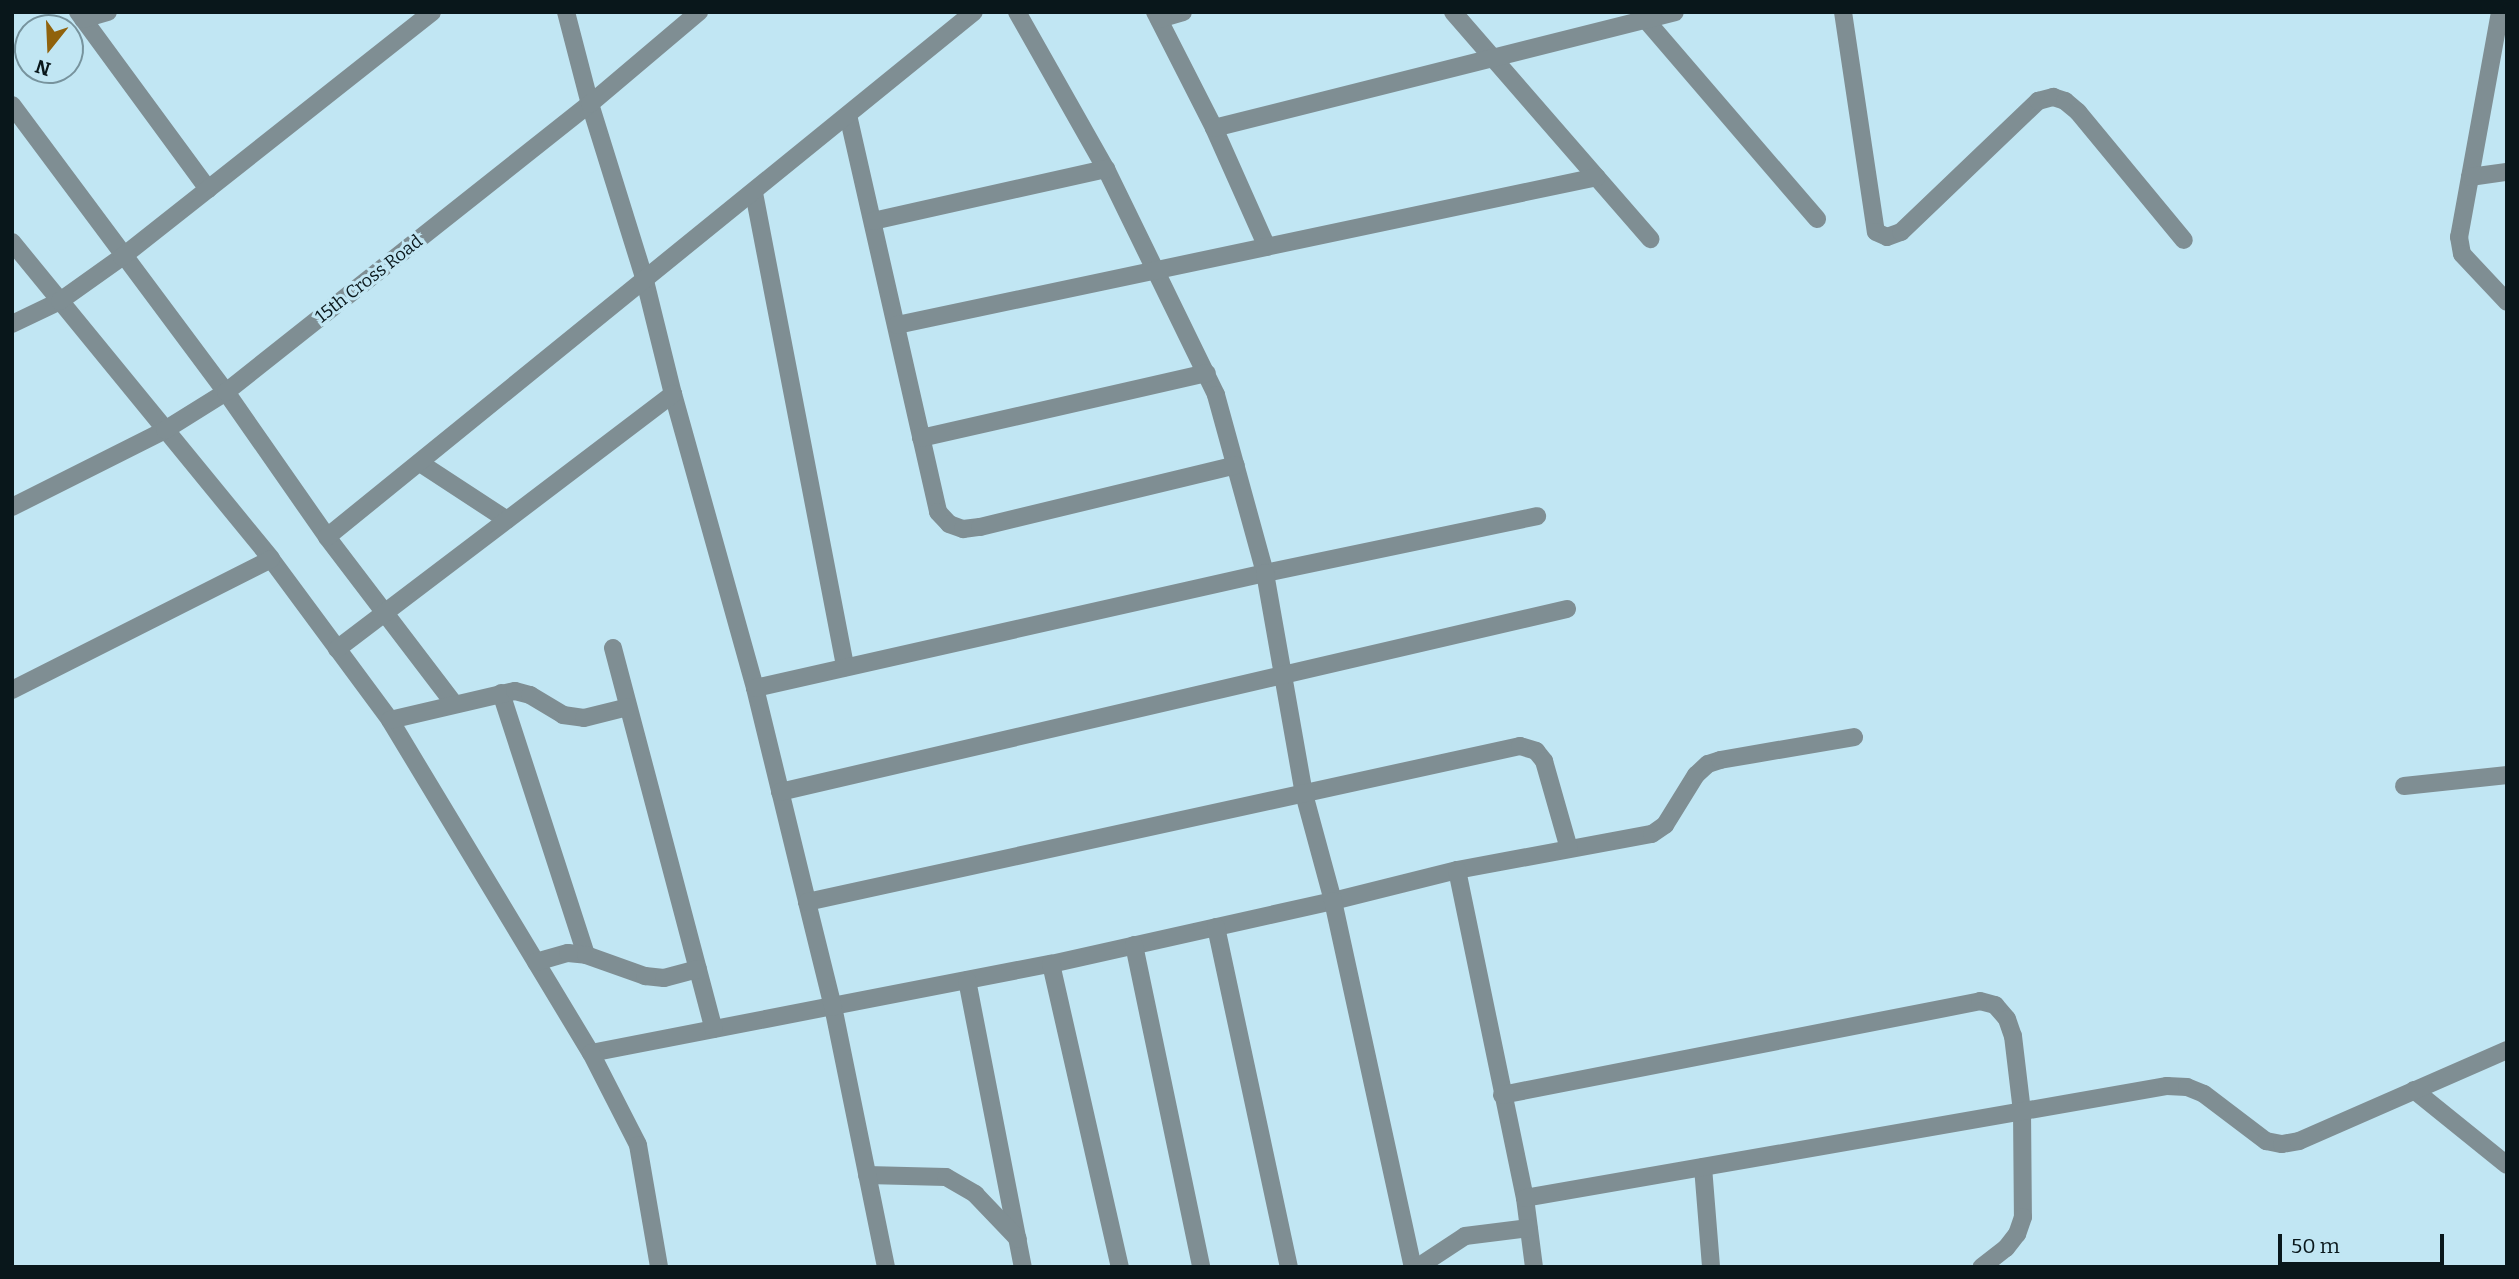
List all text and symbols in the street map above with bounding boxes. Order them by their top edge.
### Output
north arrow [14,14,84,84]
text: N [32,54,54,81]
street label: 15th Cross Road [311,230,427,328]
scale bar [2281,1220,2447,1264]
text: 50 m [2291,1233,2340,1259]

